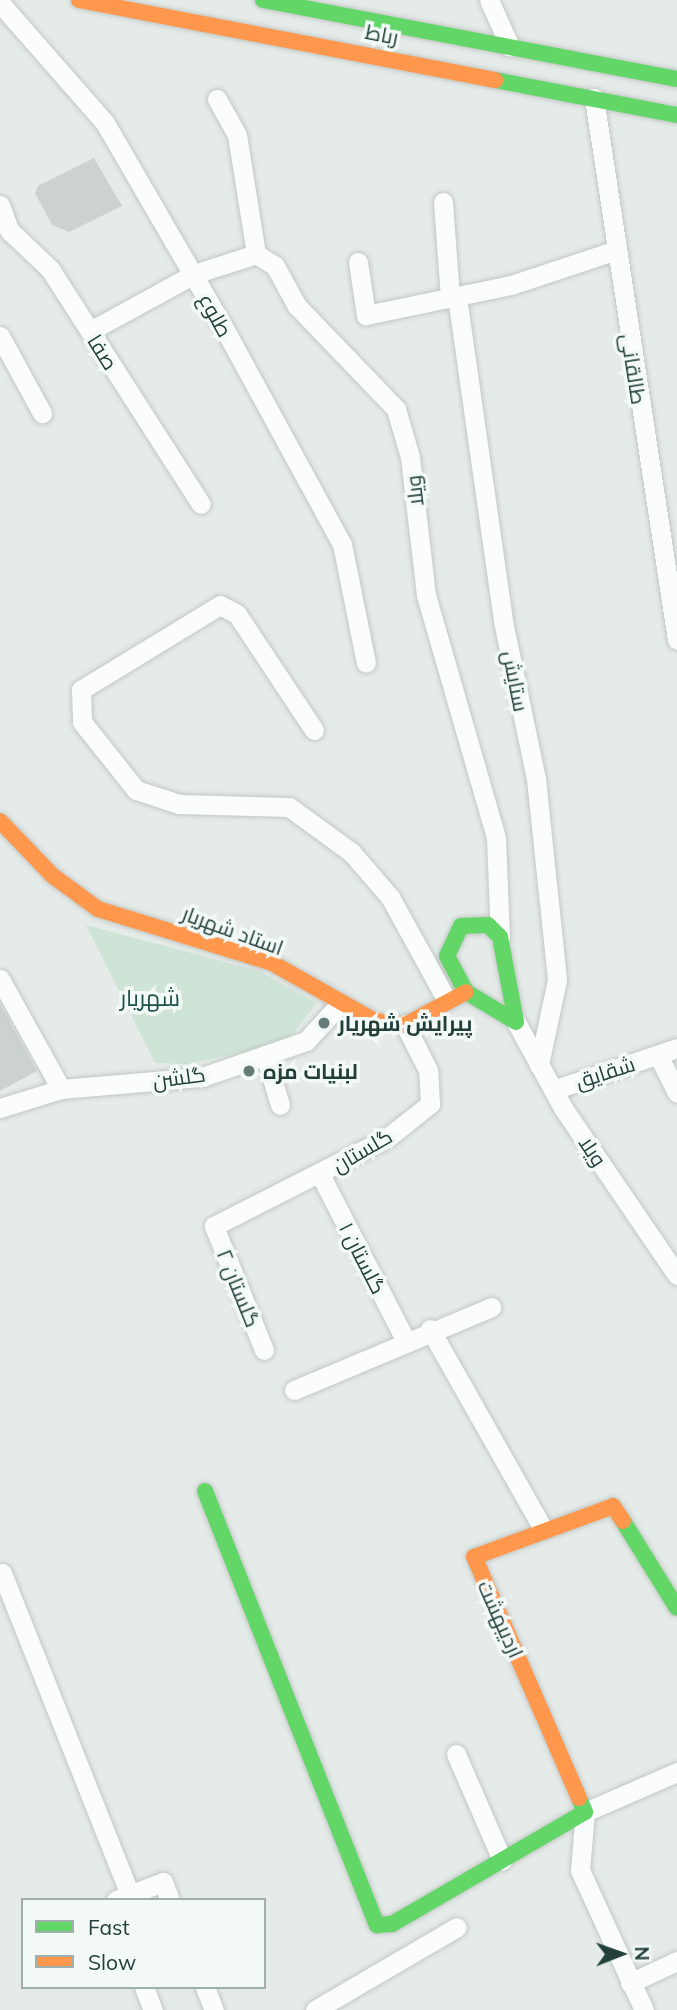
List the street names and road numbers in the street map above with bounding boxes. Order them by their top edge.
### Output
street label: رباط [363,18,401,50]
street label: طلوع [194,289,238,341]
street label: صفا [83,330,123,374]
street label: طالقانی [616,332,652,406]
street label: ویلا [400,474,428,508]
street label: ستایش [498,648,534,714]
street label: استاد شهریار [179,900,287,960]
street label: شقایق [572,1051,638,1093]
street label: گلشن [151,1061,207,1093]
street label: گلستان [328,1123,396,1177]
street label: ویلا [574,1131,612,1171]
street label: گلستان ۱ [334,1218,392,1298]
street label: گلستان ۲ [212,1245,266,1331]
street label: اردیبهشت [473,1576,529,1662]

